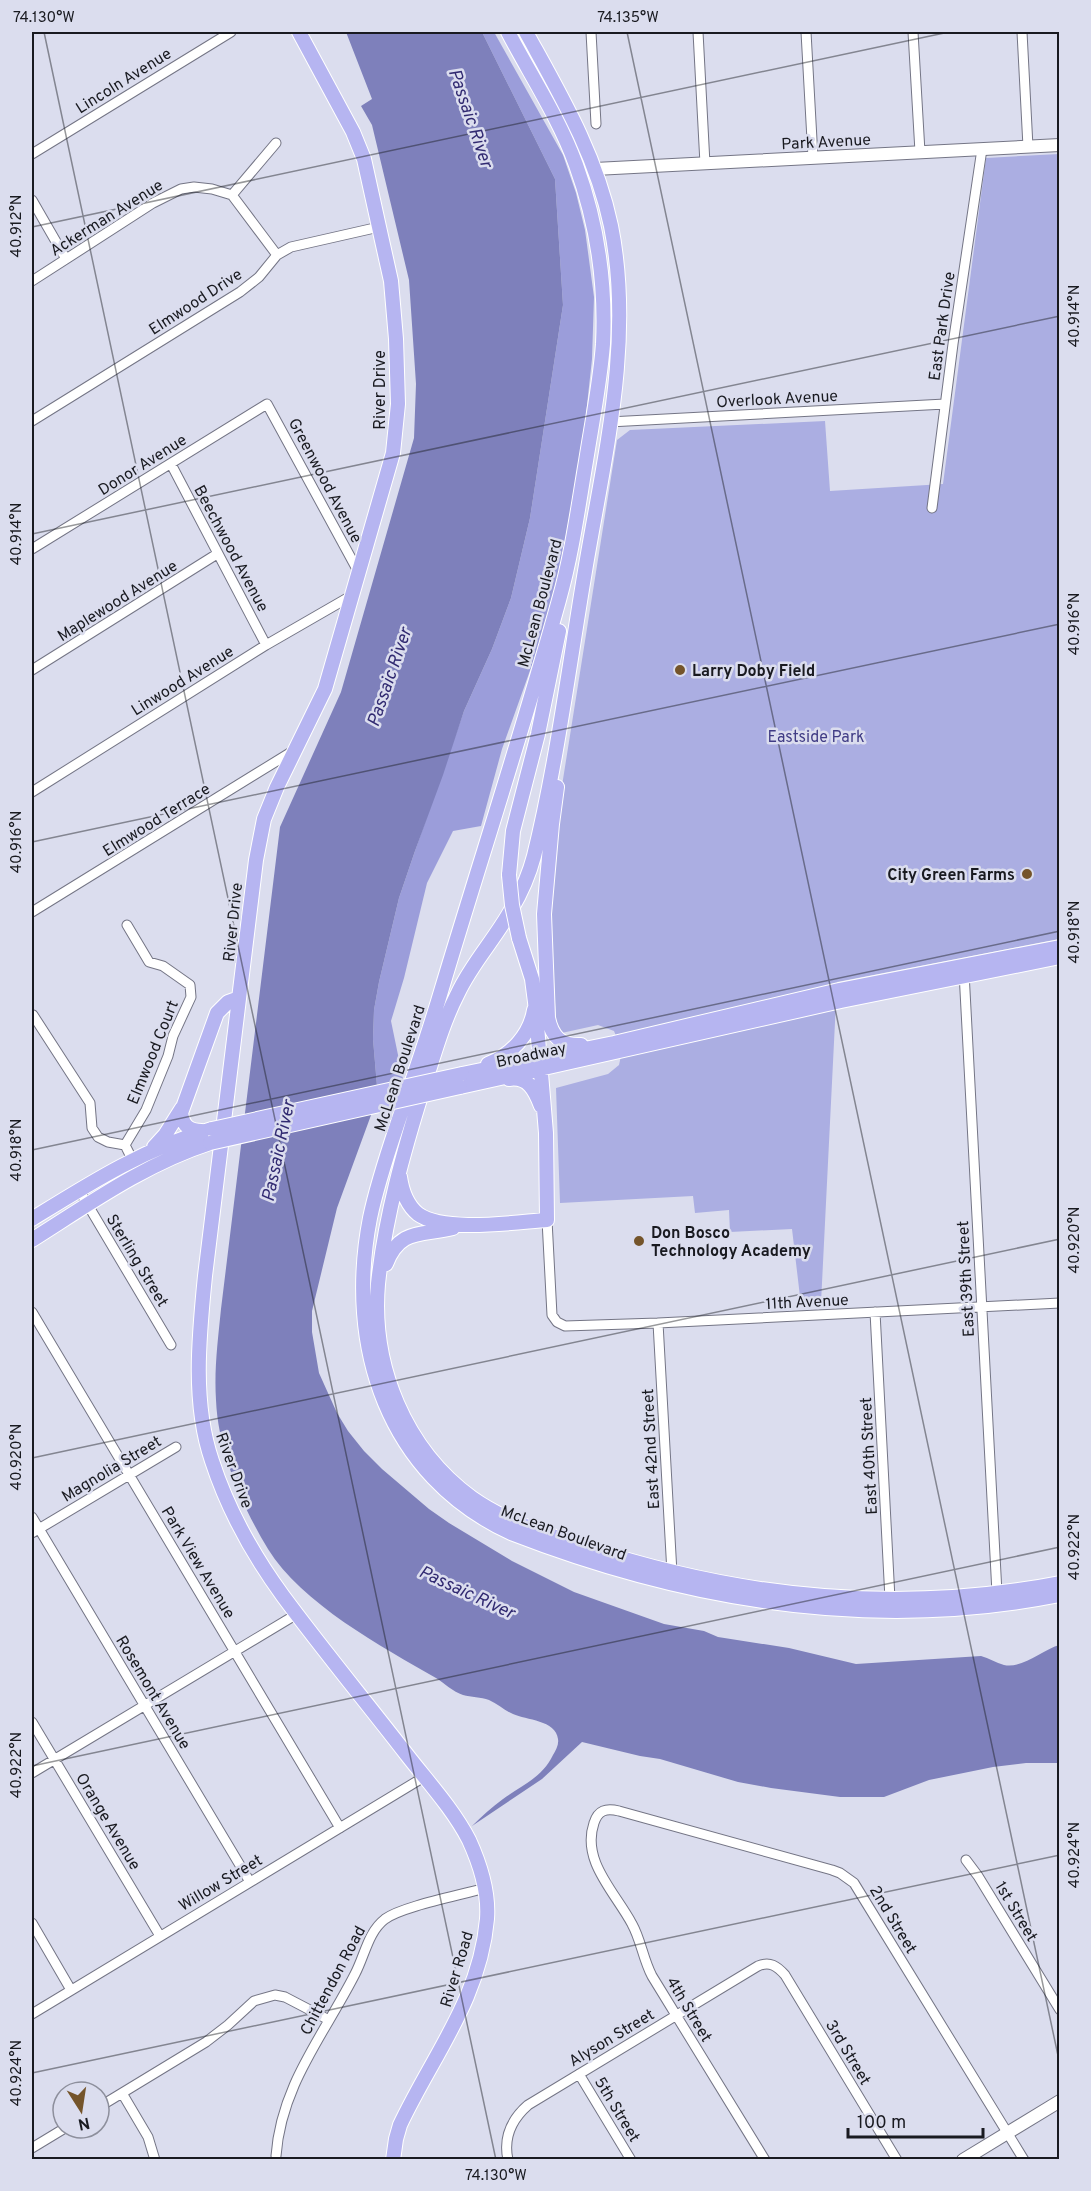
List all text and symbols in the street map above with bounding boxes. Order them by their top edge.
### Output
text: 74.130°W [13,9,75,28]
text: 74.135°W [597,9,659,28]
street label: Lincoln Avenue [72,44,176,119]
water label: Passaic River [442,66,498,173]
street label: Park Avenue [781,131,871,155]
street label: Ackerman Avenue [47,176,167,261]
text: 40.912°N [8,195,27,257]
street label: Elmwood Drive [146,265,247,340]
street label: East Park Drive [925,271,961,382]
text: 40.914°N [1066,285,1085,347]
street label: River Drive [371,350,391,430]
street label: Overlook Avenue [716,387,839,413]
street label: Greenwood Avenue [283,415,366,547]
street label: Donor Avenue [95,431,191,501]
street label: Beechwood Avenue [188,482,272,616]
text: 40.914°N [8,503,27,565]
street label: McLean Boulevard [514,537,568,670]
street label: Maplewood Avenue [54,557,182,647]
text: 40.916°N [1066,593,1085,655]
water label: Passaic River [363,623,419,730]
street label: Linwood Avenue [128,642,238,721]
place label: Larry Doby Field [692,662,815,682]
marker: Larry Doby Field [673,663,687,677]
park label: Eastside Park [767,728,865,748]
street label: Elmwood Terrace [100,780,215,862]
text: 40.916°N [8,811,27,873]
place label: City Green Farms [887,866,1015,886]
marker: City Green Farms [1020,867,1034,881]
street label: River Drive [220,882,248,963]
text: 40.918°N [1066,901,1085,963]
street label: Elmwood Court [124,998,184,1108]
street label: McLean Boulevard [371,1003,431,1135]
street label: Broadway [494,1039,568,1073]
water label: Passaic River [258,1096,302,1204]
text: 40.918°N [8,1119,27,1181]
text: 40.920°N [1066,1207,1085,1273]
street label: Sterling Street [101,1211,172,1311]
street label: East 39th Street [954,1220,980,1338]
place label: Don Bosco Technology Academy [651,1224,811,1262]
marker: Don Bosco Technology Academy [632,1234,646,1248]
street label: 11th Avenue [765,1291,849,1315]
street label: East 42nd Street [639,1388,665,1510]
street label: East 40th Street [857,1397,883,1515]
text: 40.920°N [8,1424,27,1490]
street label: River Drive [210,1430,256,1511]
street label: Magnolia Street [59,1432,166,1507]
street label: McLean Boulevard [498,1502,629,1566]
street label: Park View Avenue [156,1503,239,1623]
text: 40.922°N [1066,1514,1085,1580]
water label: Passaic River [415,1561,520,1626]
street label: Rosemont Avenue [110,1633,194,1754]
text: 40.922°N [8,1732,27,1798]
street label: Orange Avenue [70,1770,144,1874]
text: 40.924°N [1066,1822,1085,1888]
street label: Willow Street [176,1851,266,1916]
street label: 1st Street [989,1878,1041,1946]
street label: 2nd Street [864,1882,920,1958]
street label: Chittendon Road [297,1923,371,2039]
street label: River Road [437,1929,479,2010]
street label: 4th Street [661,1974,716,2046]
street label: Alyson Street [566,2005,658,2072]
street label: 3rd Street [820,2017,874,2089]
text: 40.924°N [8,2040,27,2106]
street label: 5th Street [589,2074,644,2146]
north arrow [51,2080,111,2140]
scale bar [848,2101,983,2139]
text: N [76,2112,91,2134]
text: 100 m [857,2112,906,2135]
text: 74.130°W [465,2167,527,2186]

